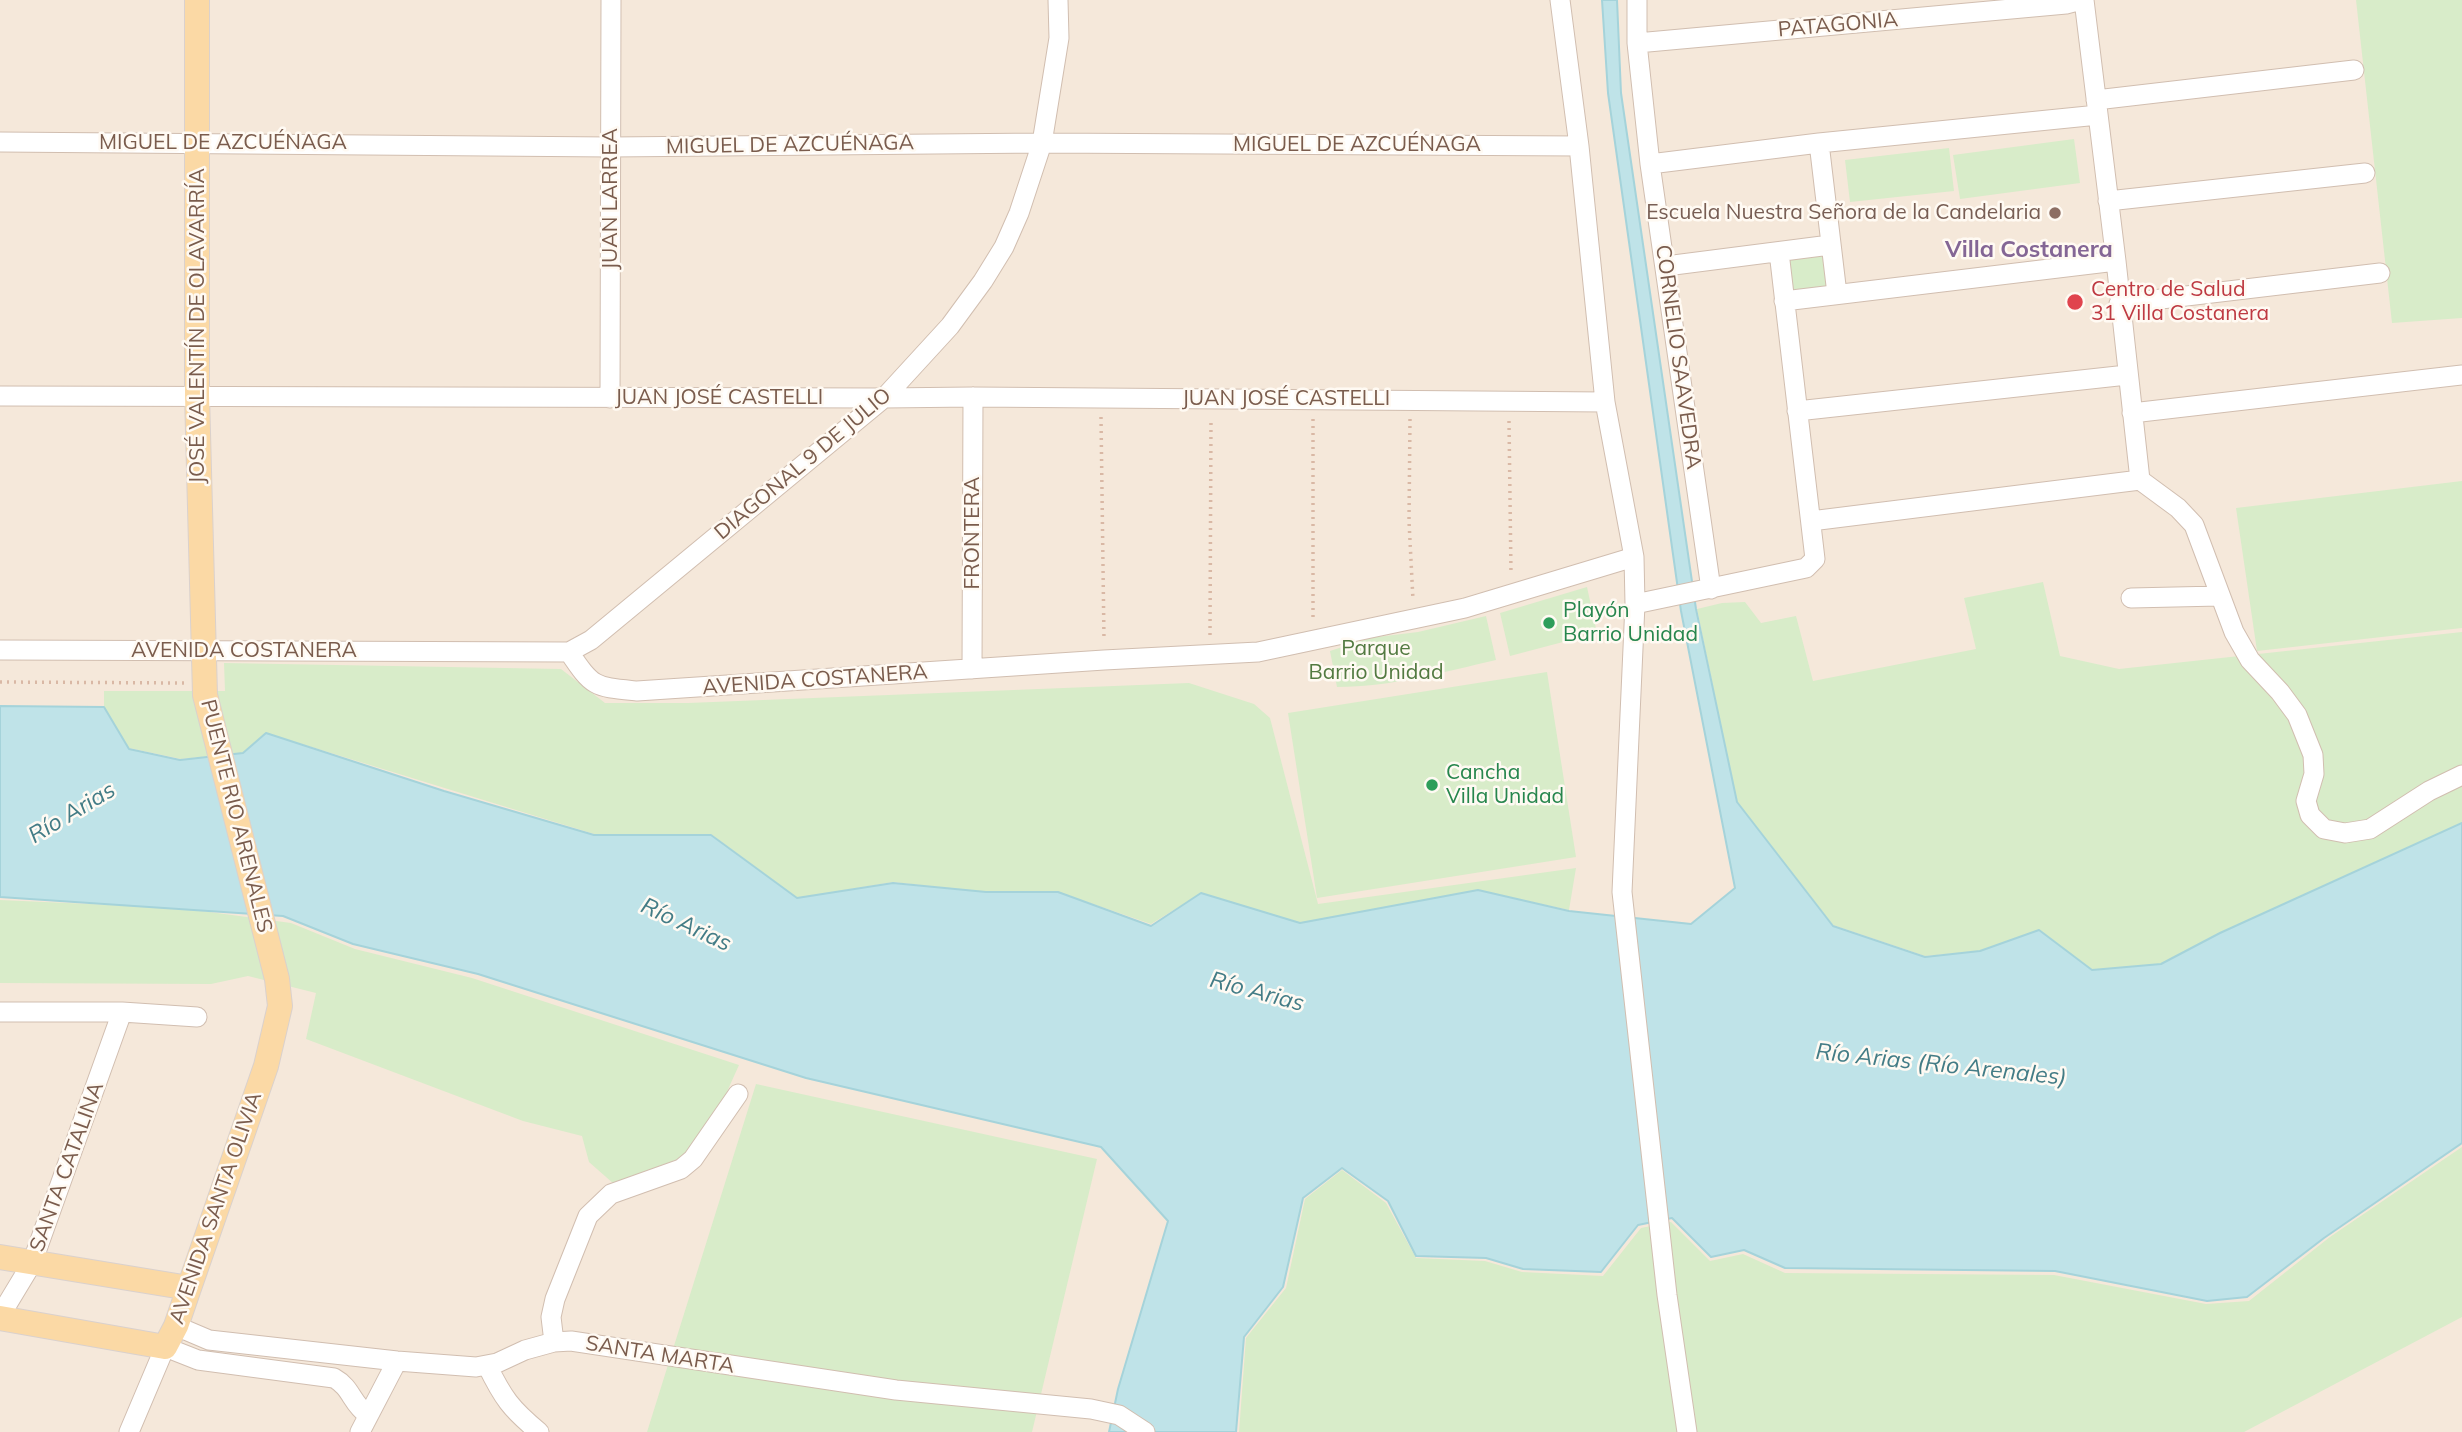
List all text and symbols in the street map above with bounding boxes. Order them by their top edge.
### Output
street label: PATAGONIA [1777,7,1899,43]
street label: JUAN LARREA [598,128,624,270]
street label: MIGUEL DE AZCUÉNAGA [99,130,347,156]
street label: MIGUEL DE AZCUÉNAGA [666,130,914,160]
street label: MIGUEL DE AZCUÉNAGA [1233,132,1481,158]
street label: JOSÉ VALENTÍN DE OLAVARRÍA [185,168,211,484]
place label: Escuela Nuestra Señora de la Candelaria [1646,200,2041,226]
marker: Escuela Nuestra Señora de la Candelaria [2047,205,2063,221]
district label: Villa Costanera [1945,236,2113,264]
street label: CORNELIO SAAVEDRA [1650,243,1706,471]
place label: Centro de Salud 31 Villa Costanera [2091,277,2269,327]
marker: Centro de Salud 31 Villa Costanera [2065,292,2085,312]
street label: DIAGONAL 9 DE JULIO [710,383,896,545]
street label: JUAN JOSÉ CASTELLI [615,385,823,411]
street label: JUAN JOSÉ CASTELLI [1182,386,1390,412]
street label: FRONTERA [960,477,986,589]
place label: Playón Barrio Unidad [1563,598,1698,648]
marker: Playón Barrio Unidad [1541,615,1557,631]
park label: Parque Barrio Unidad [1308,636,1444,686]
street label: AVENIDA COSTANERA [131,638,357,664]
street label: AVENIDA COSTANERA [701,660,929,700]
street label: PUENTE RIO ARENALES [195,697,277,935]
place label: Cancha Villa Unidad [1446,760,1564,810]
water label: Río Arias [24,776,120,850]
marker: Cancha Villa Unidad [1424,777,1440,793]
water label: Río Arias [636,892,736,958]
water label: Río Arias [1207,966,1307,1018]
water label: Río Arias (Río Arenales) [1814,1038,2068,1092]
street label: SANTA CATALINA [25,1079,109,1255]
street label: AVENIDA SANTA OLIVIA [164,1089,268,1327]
street label: SANTA MARTA [584,1331,736,1379]

